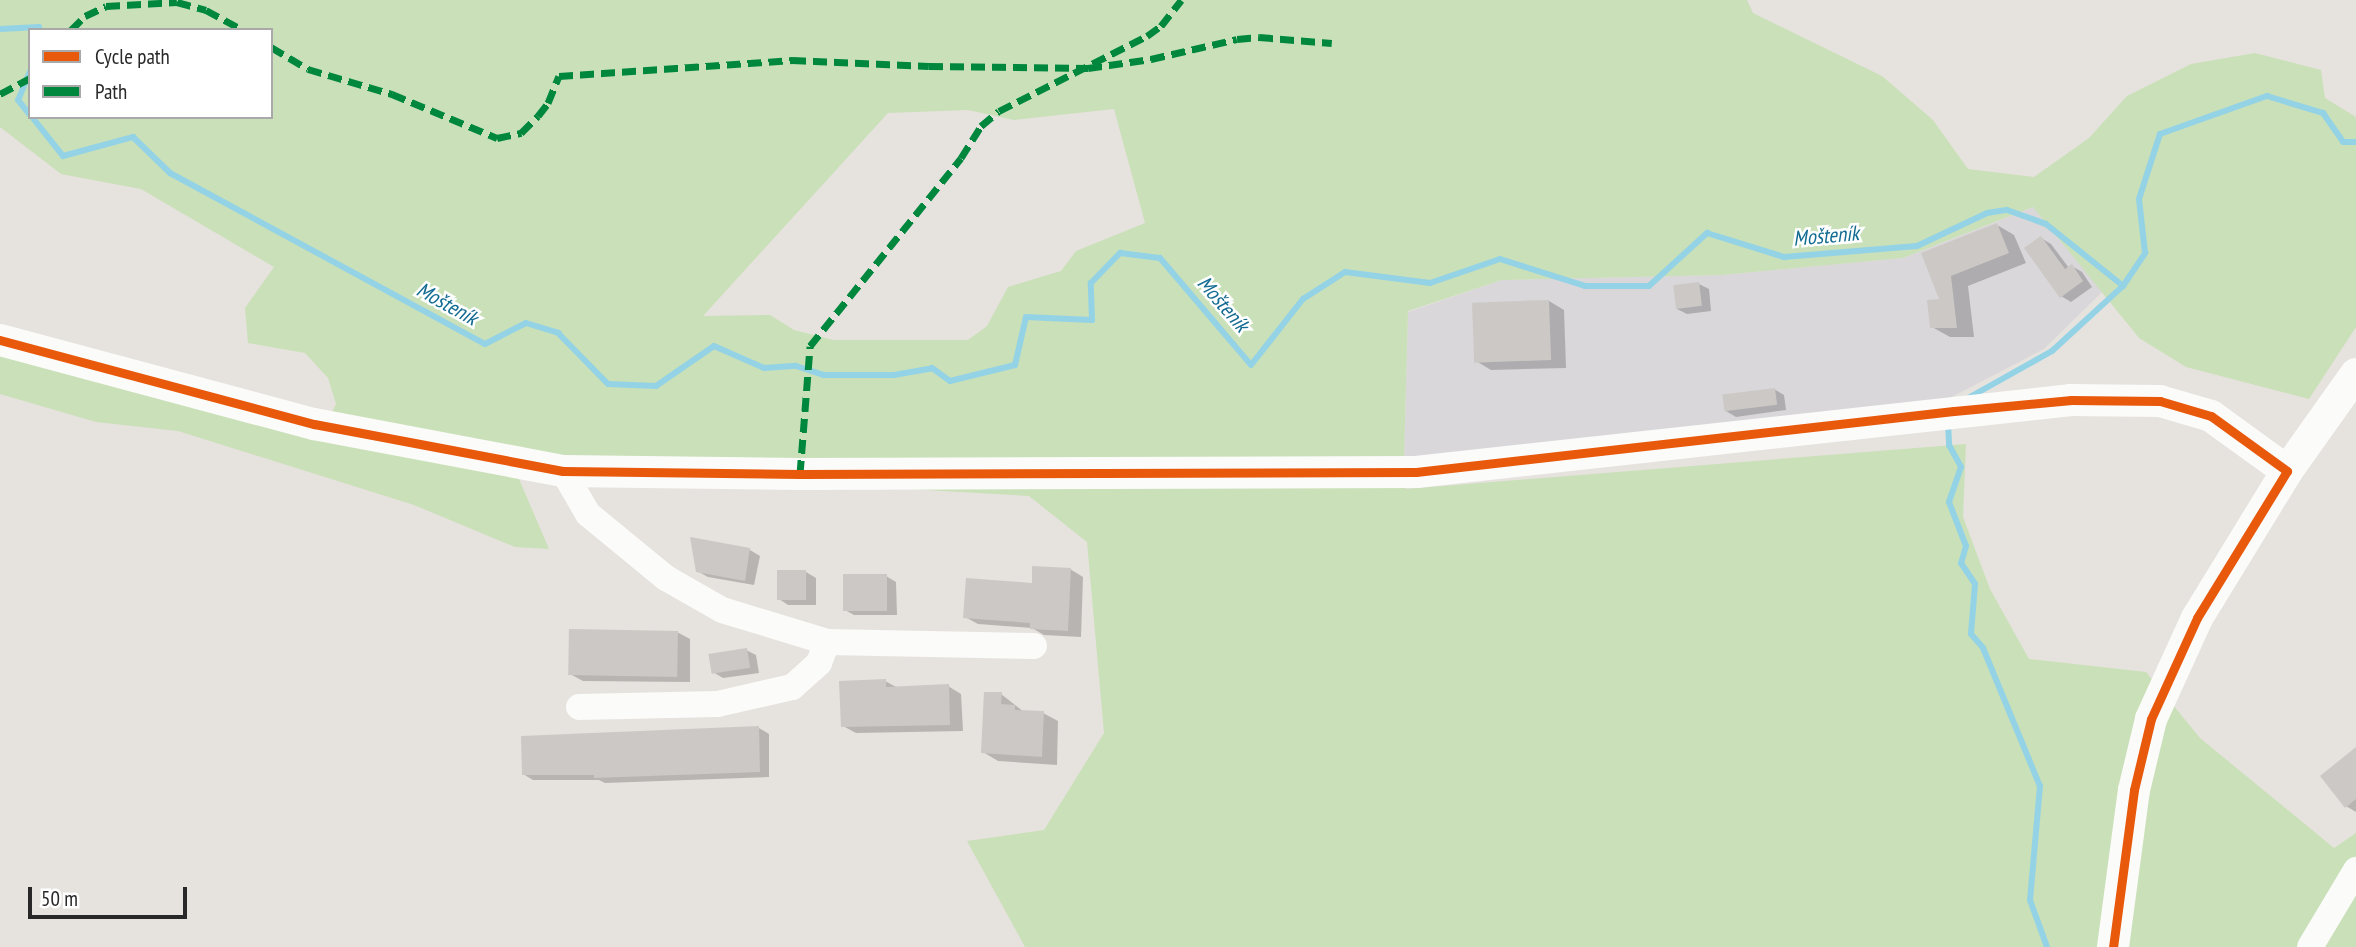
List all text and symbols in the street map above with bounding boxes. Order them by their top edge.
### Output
legend [28,28,273,119]
text: Cycle path [95,43,170,70]
text: Path [95,78,127,105]
water label: Mošteník [1792,221,1860,251]
water label: Mošteník [1192,271,1254,337]
water label: Mošteník [412,277,482,331]
scale bar [32,874,191,918]
text: 50 m [41,885,78,912]

